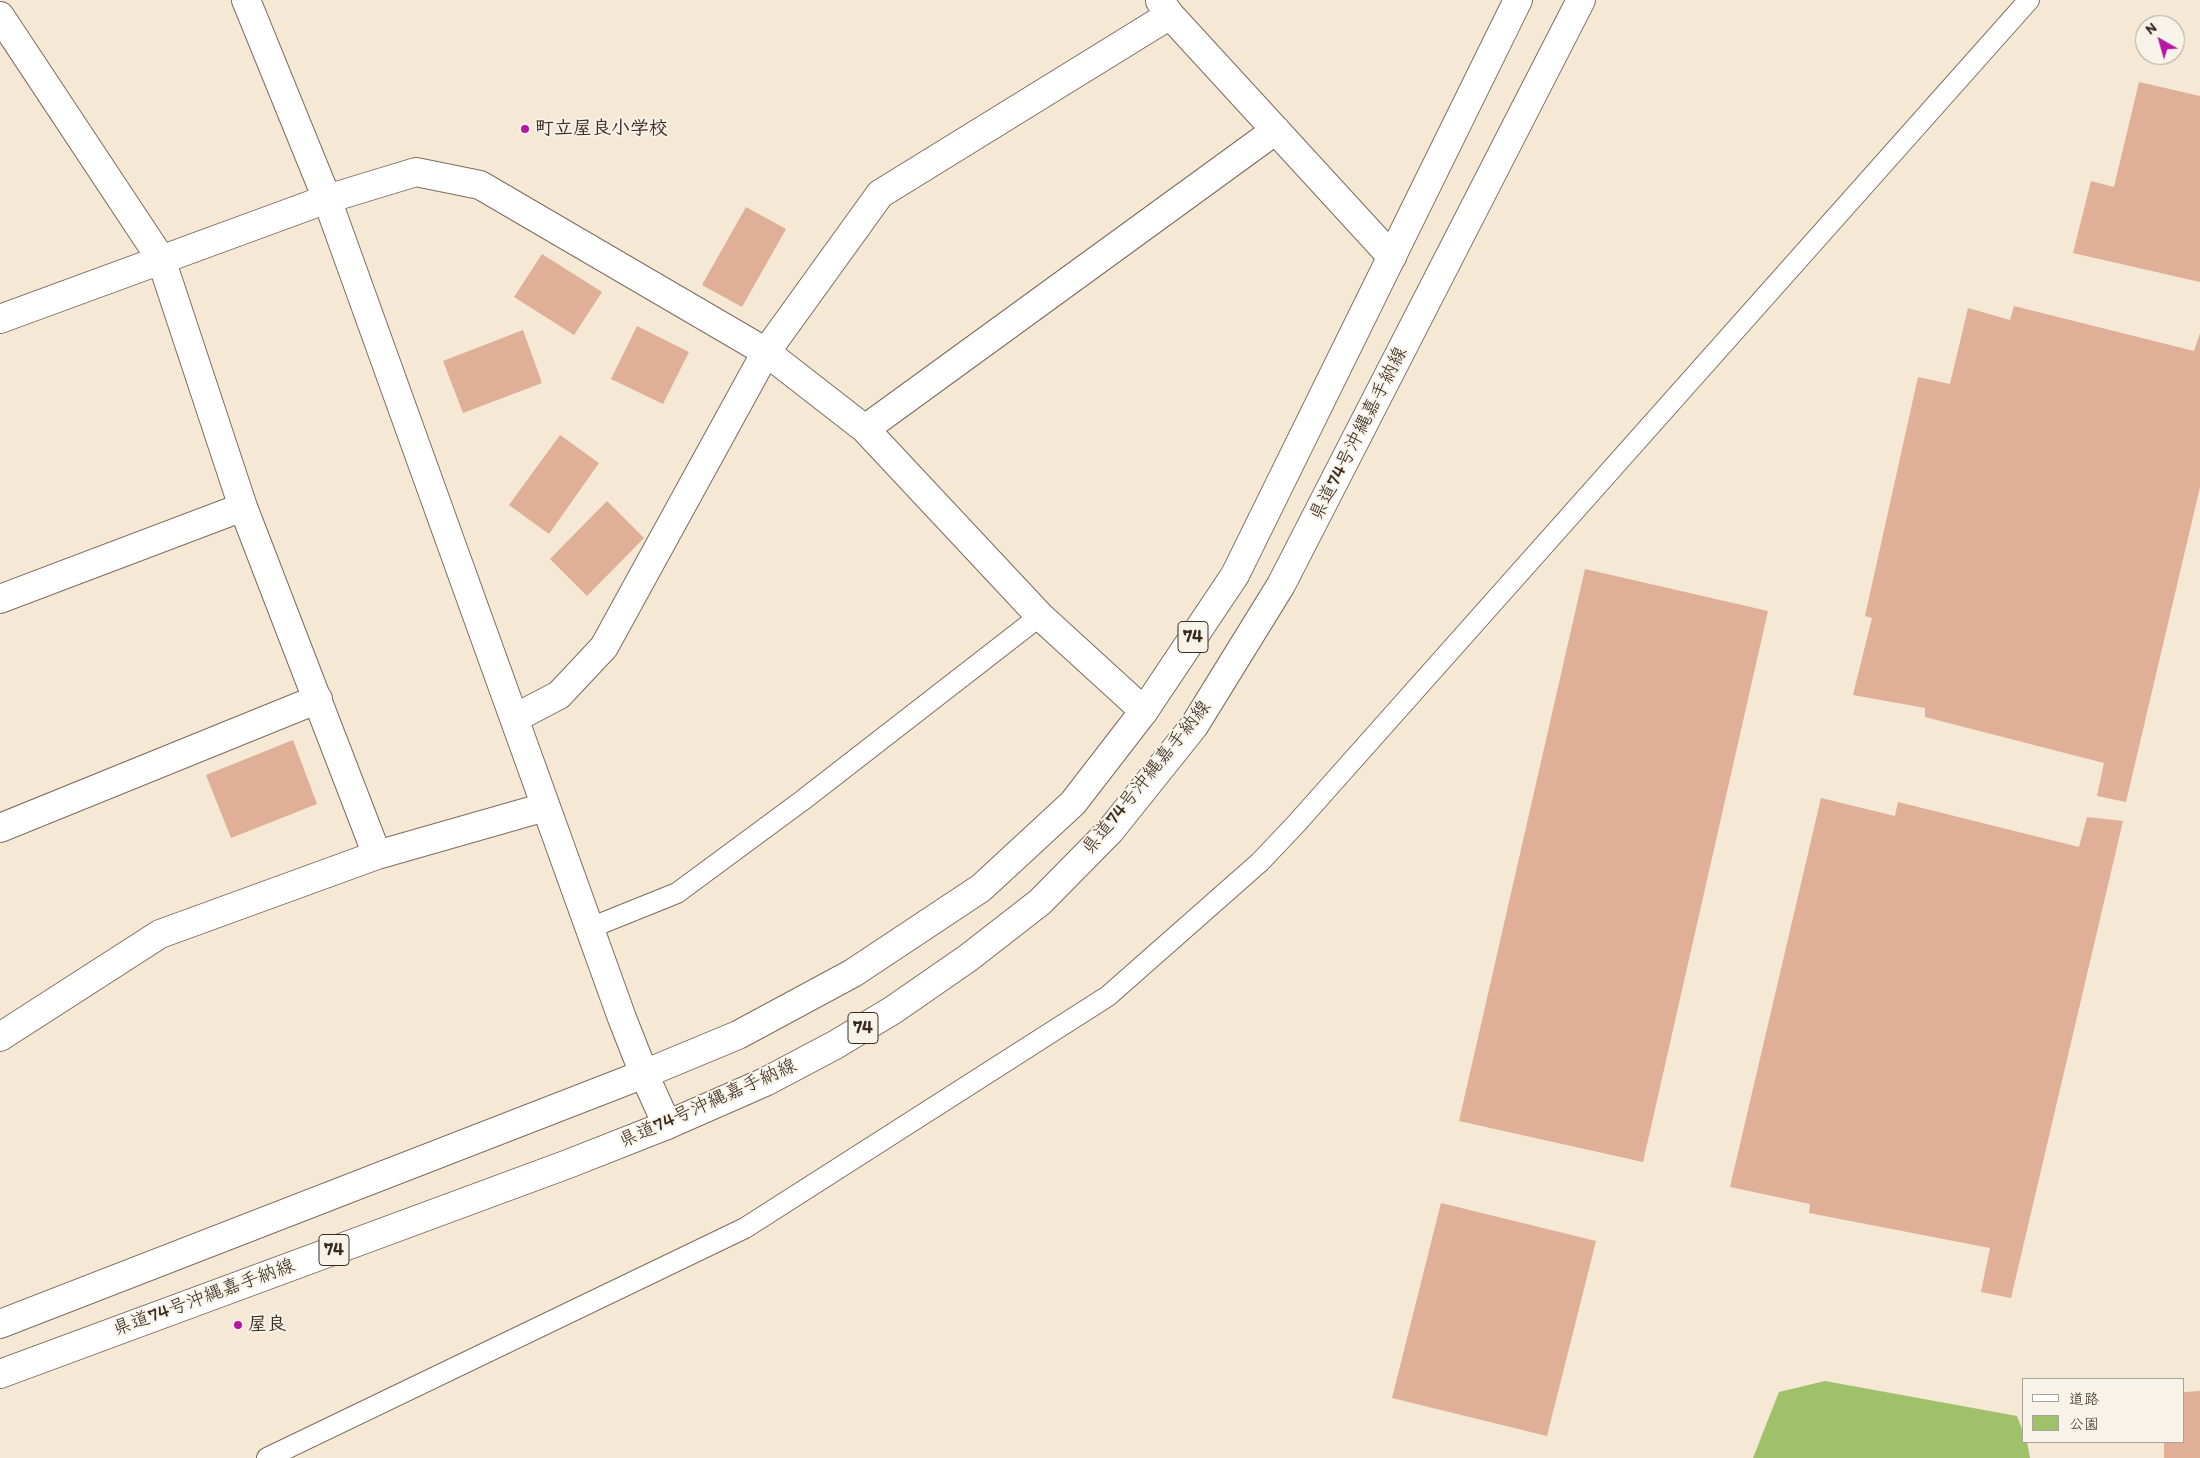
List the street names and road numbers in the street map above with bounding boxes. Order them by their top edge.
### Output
street label: 県道74号沖縄嘉手納線 [1305,343,1413,525]
road number: 74 [1178,622,1208,652]
street label: 県道74号沖縄嘉手納線 [1078,696,1216,860]
road number: 74 [848,1012,878,1044]
street label: 県道74号沖縄嘉手納線 [616,1055,800,1153]
road number: 74 [319,1234,349,1266]
street label: 県道74号沖縄嘉手納線 [110,1254,298,1342]

